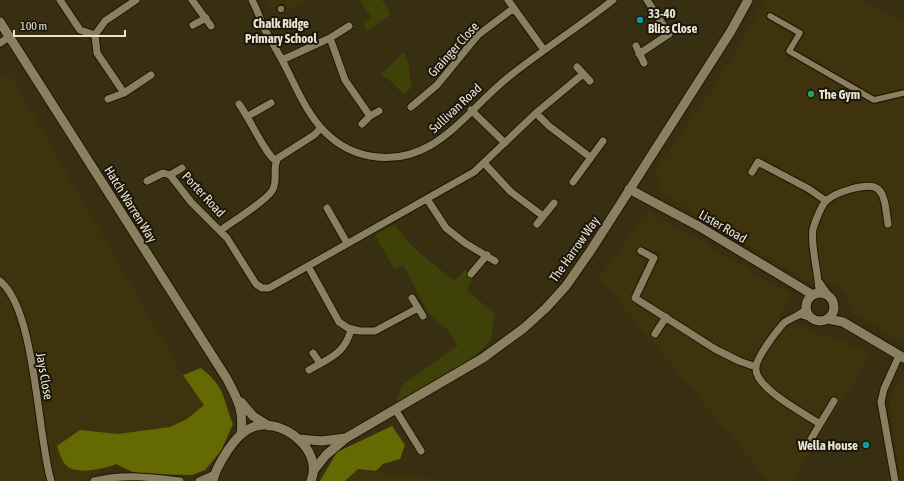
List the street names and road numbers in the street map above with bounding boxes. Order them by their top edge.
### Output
street label: Grainger Close [425,19,482,80]
street label: Sullivan Road [426,80,485,136]
street label: Hatch Warren Way [101,163,160,246]
street label: Porter Road [179,169,228,220]
street label: Lister Road [696,207,749,246]
street label: The Harrow Way [546,213,603,285]
street label: Jays Close [33,351,56,401]

